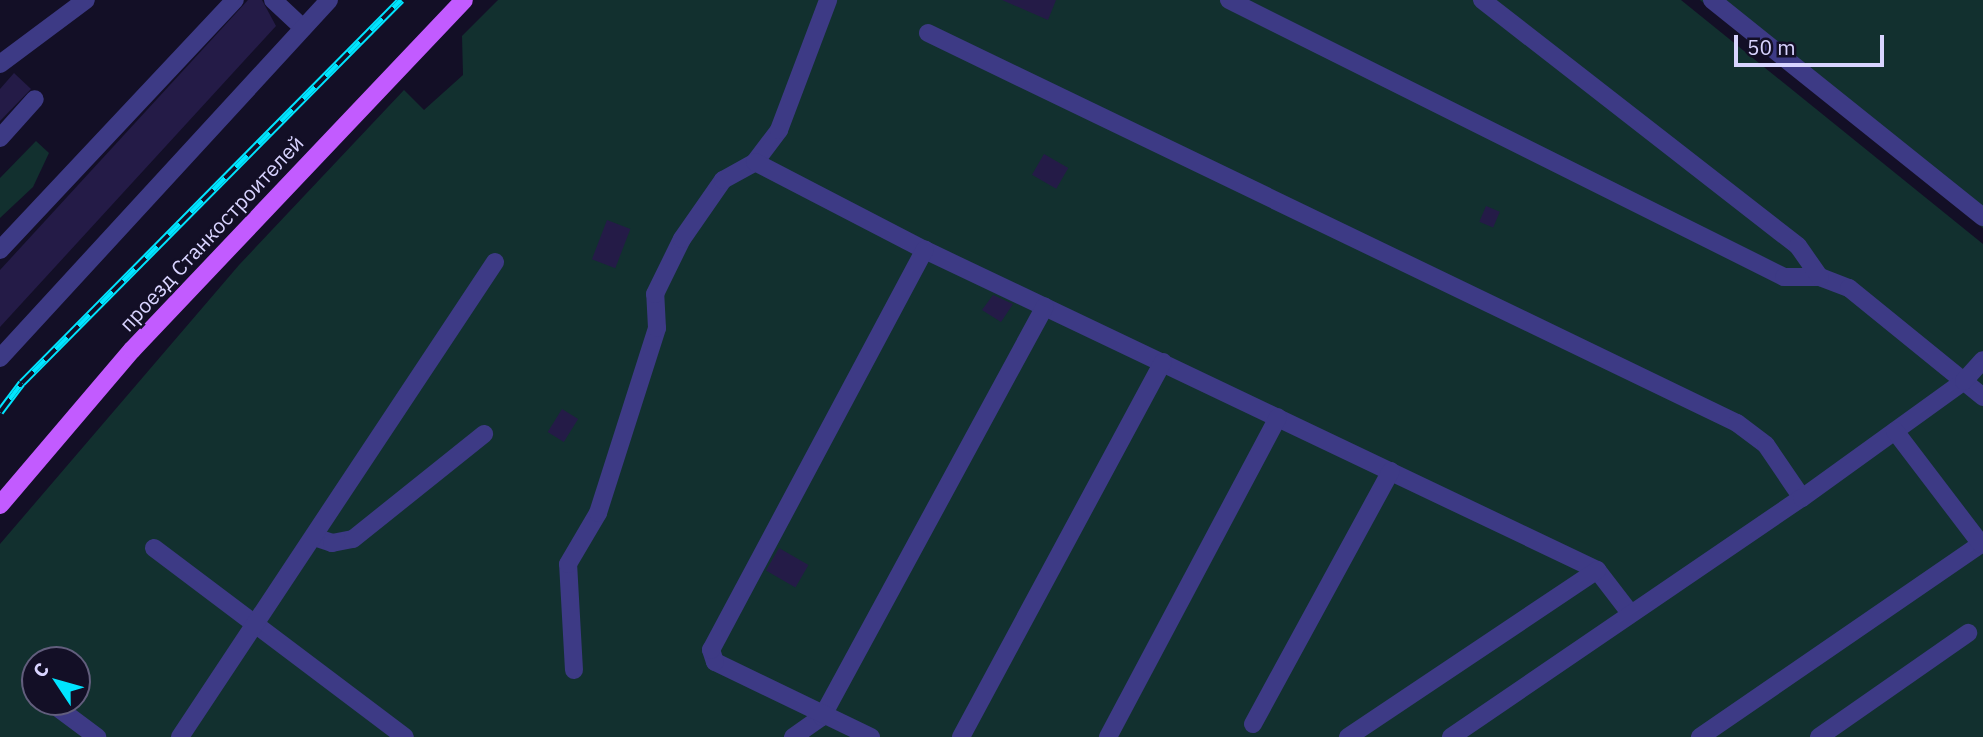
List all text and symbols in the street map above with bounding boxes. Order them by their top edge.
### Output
scale bar [1738,21,1888,65]
text: 50 m [1747,33,1796,61]
street label: проезд Станкостроителей [114,130,308,336]
north arrow [21,646,91,716]
text: С [27,658,54,682]

